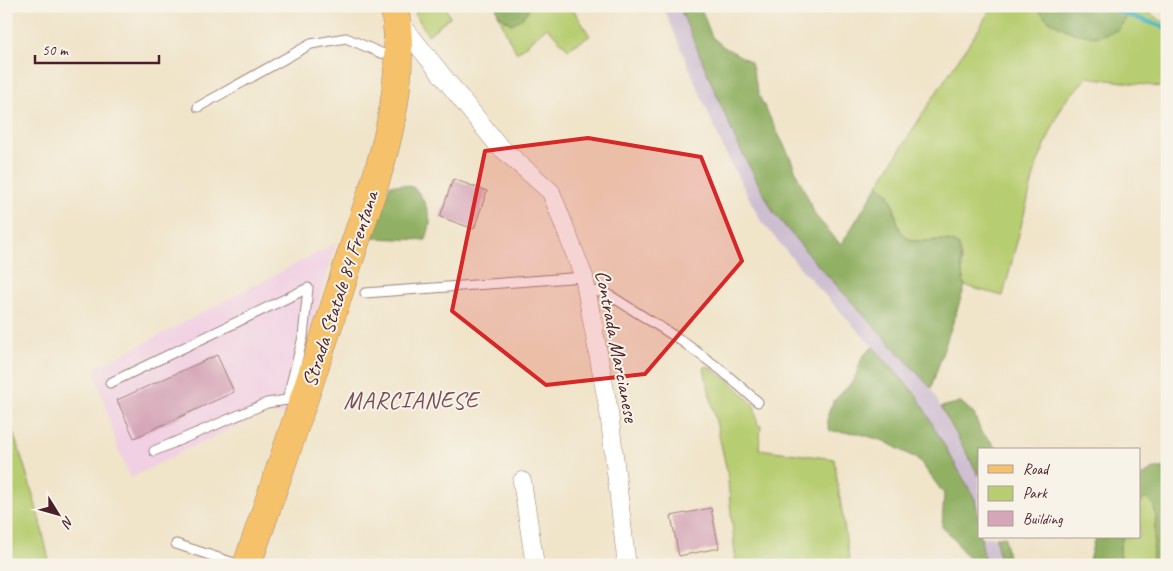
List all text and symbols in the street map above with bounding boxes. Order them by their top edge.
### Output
scale bar [35,32,159,64]
text: 50 m [42,41,69,60]
street label: Strada Statale 84 Frentana [296,186,385,390]
street label: Contrada Marcianese [590,268,645,425]
district label: MARCIANESE [343,385,481,415]
legend [978,448,1140,538]
text: Road [1023,460,1050,479]
text: Park [1023,484,1048,503]
north arrow [32,488,82,538]
text: Building [1023,510,1063,529]
text: N [57,513,77,532]

